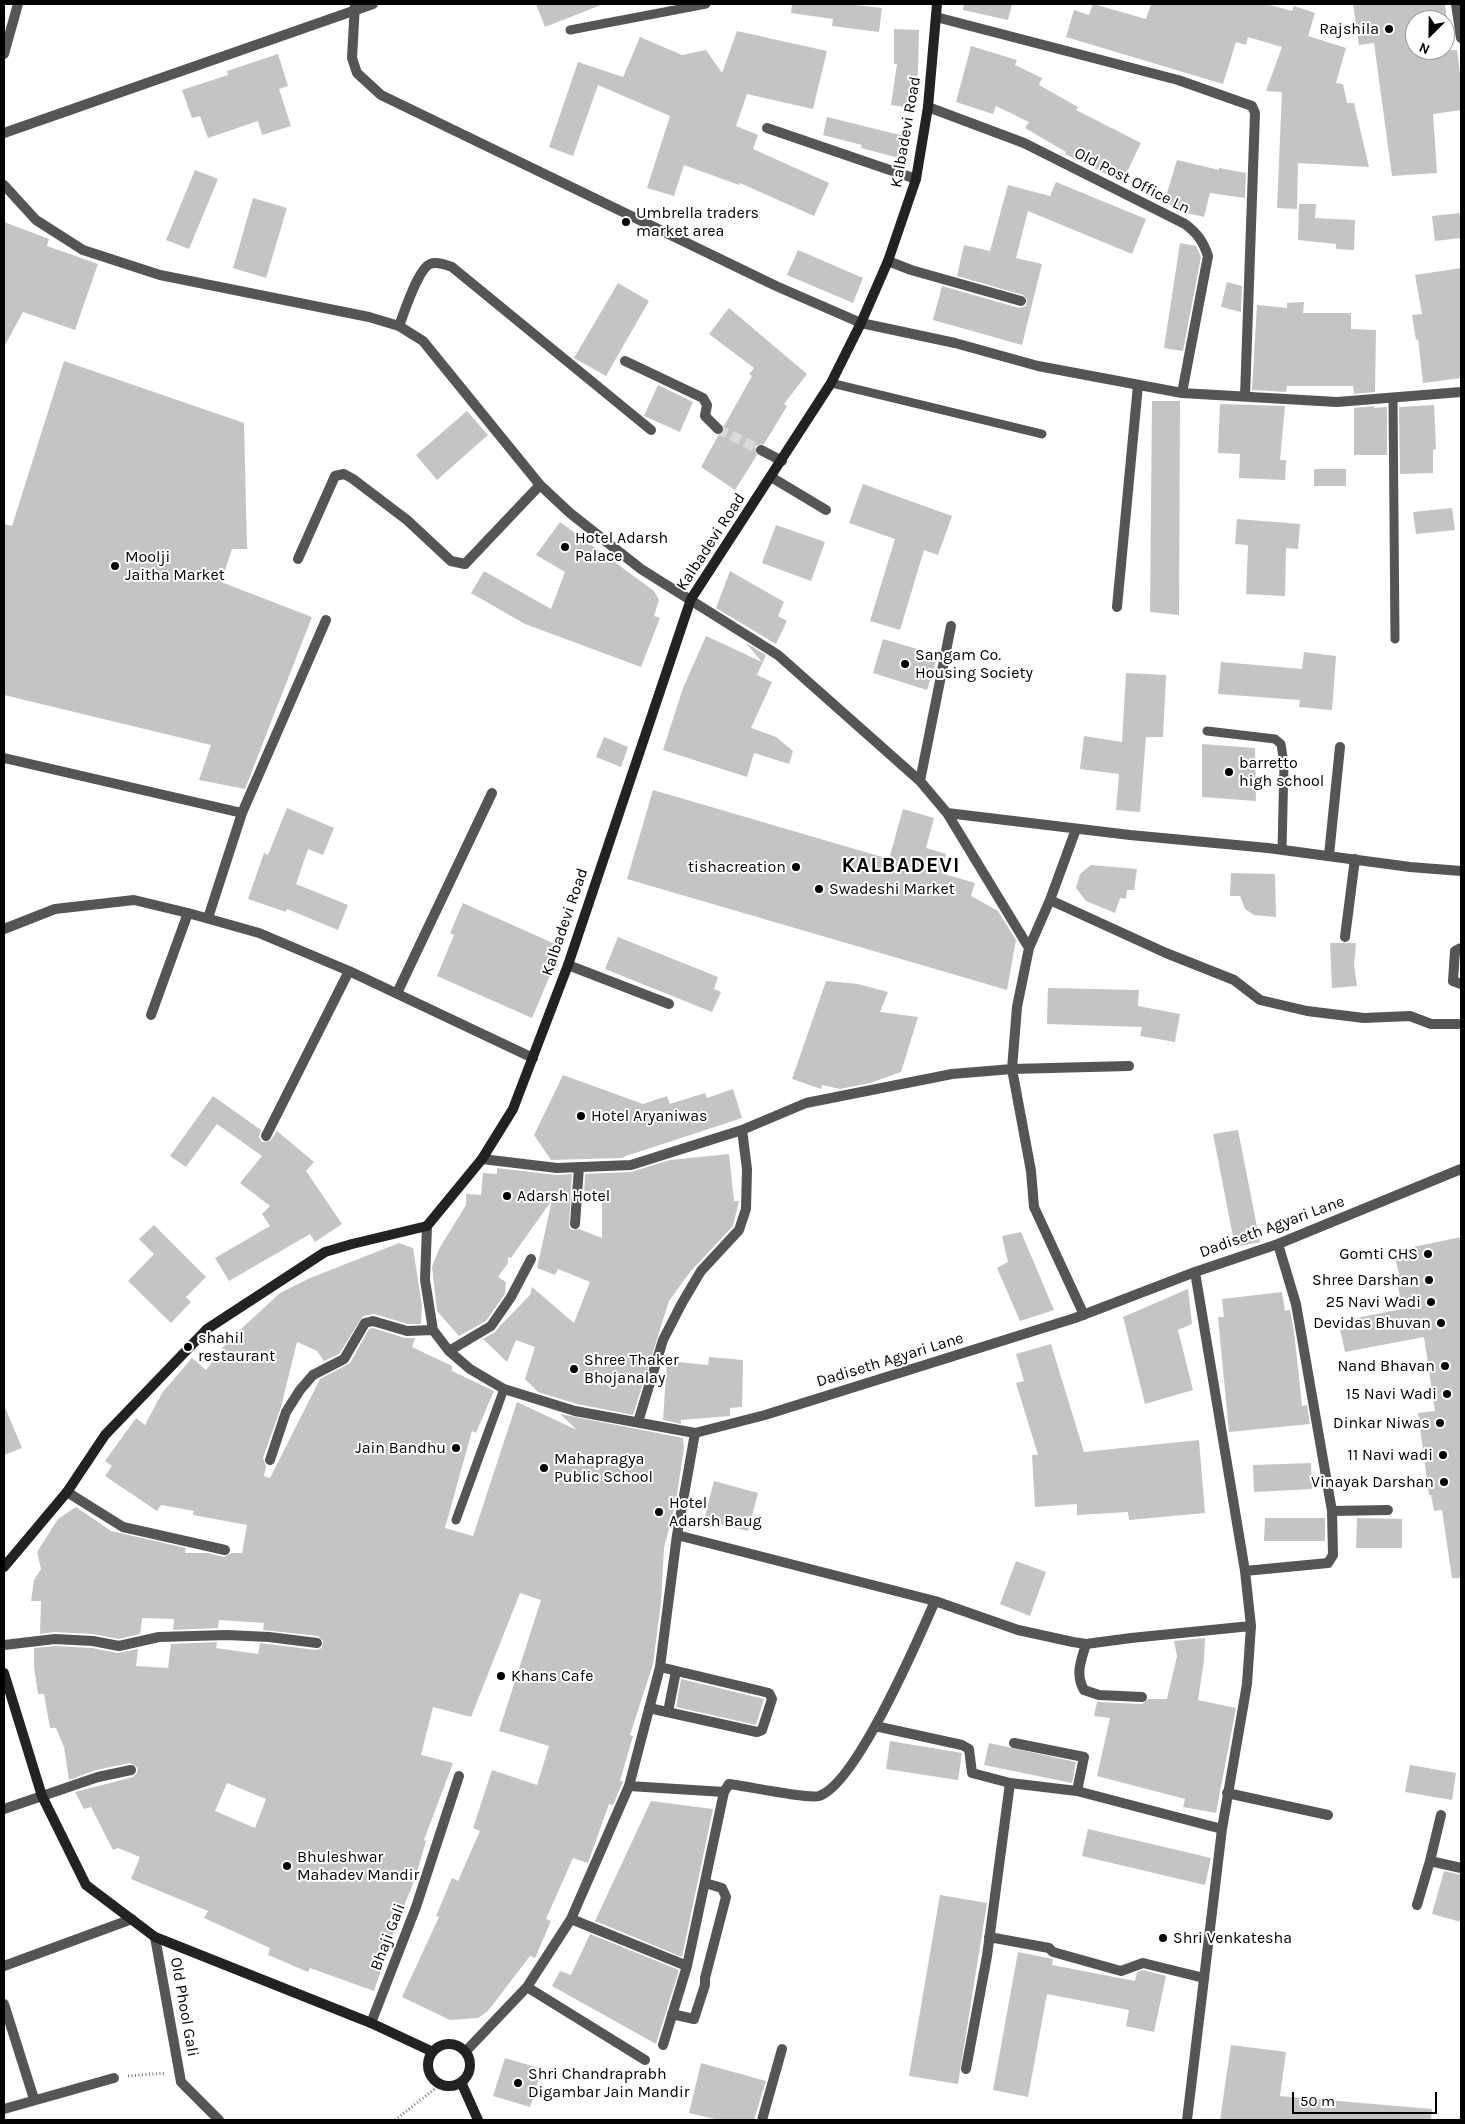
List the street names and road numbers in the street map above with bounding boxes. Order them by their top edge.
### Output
street label: Kalbadevi Road [887,75,925,189]
street label: Old Post Office Ln [1071,144,1193,218]
street label: Kalbadevi Road [672,490,750,594]
street label: Kalbadevi Road [538,866,592,978]
street label: Dadiseth Agyari Lane [1197,1192,1347,1262]
street label: Dadiseth Agyari Lane [814,1328,966,1392]
street label: Bhaji Gali [366,1901,410,1973]
street label: Old Phool Gali [166,1956,202,2058]

